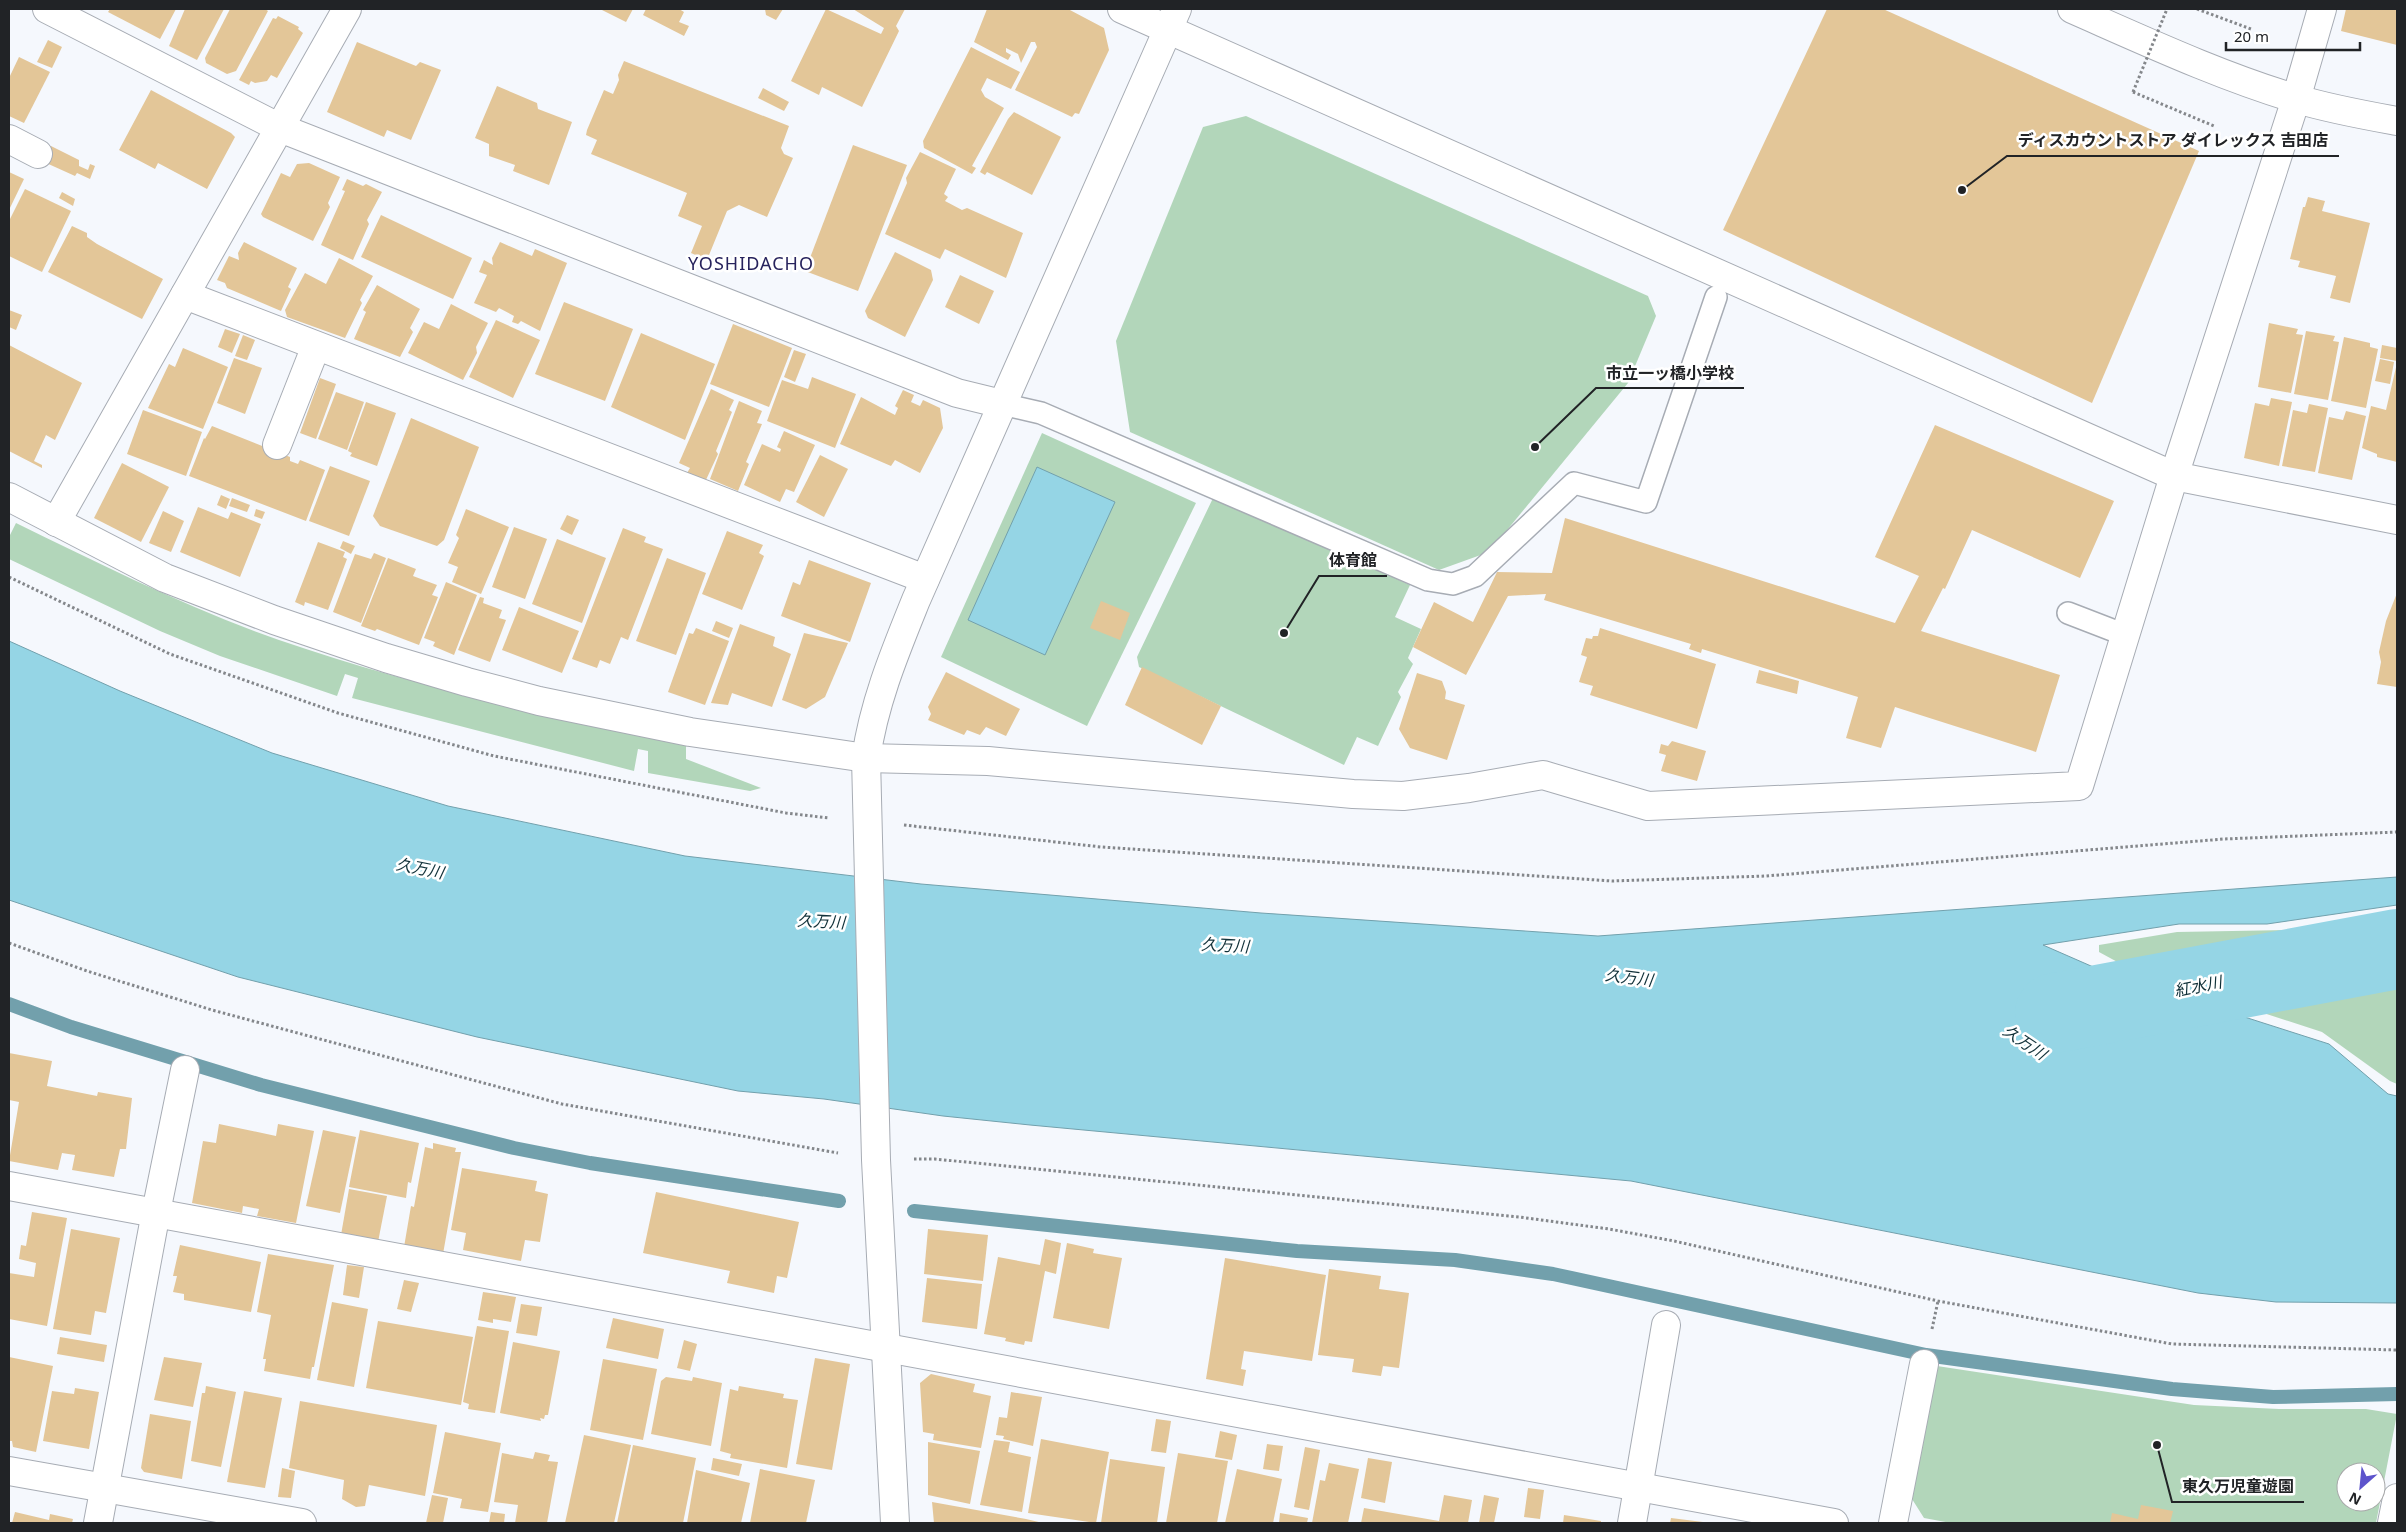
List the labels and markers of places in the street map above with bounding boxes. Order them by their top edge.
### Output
callout: ディスカウントストア ダイレックス 吉田店 [2007,125,2339,156]
callout: 市立一ッ橋小学校 [1596,357,1744,388]
callout: 体育館 [1319,545,1387,576]
callout: 東久万児童遊園 [2172,1471,2304,1502]

